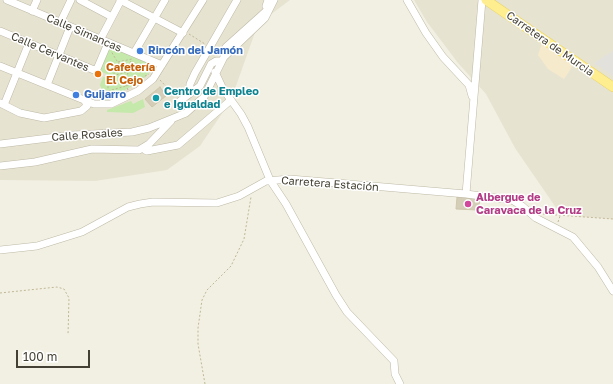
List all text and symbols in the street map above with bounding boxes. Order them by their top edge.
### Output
street label: Carretera de Murcia [504,9,596,79]
street label: Calle Simancas [44,11,124,55]
street label: Calle Cervantes [9,30,91,74]
place label: Rincón del Jamón [148,44,243,58]
marker: Rincón del Jamón [135,46,145,56]
place label: Cafetería El Cejo [106,61,155,87]
marker: Cafetería El Cejo [93,69,103,79]
place label: Centro de Empleo e Igualdad [164,85,259,111]
place label: Guijarro [84,88,126,102]
marker: Guijarro [71,90,81,100]
marker: Centro de Empleo e Igualdad [151,93,161,103]
street label: Calle Rosales [51,126,123,144]
street label: Carretera Estación [281,174,379,194]
place label: Albergue de Caravaca de la Cruz [476,191,582,217]
marker: Albergue de Caravaca de la Cruz [463,199,473,209]
scale bar [18,342,92,368]
text: 100 m [23,349,57,364]

